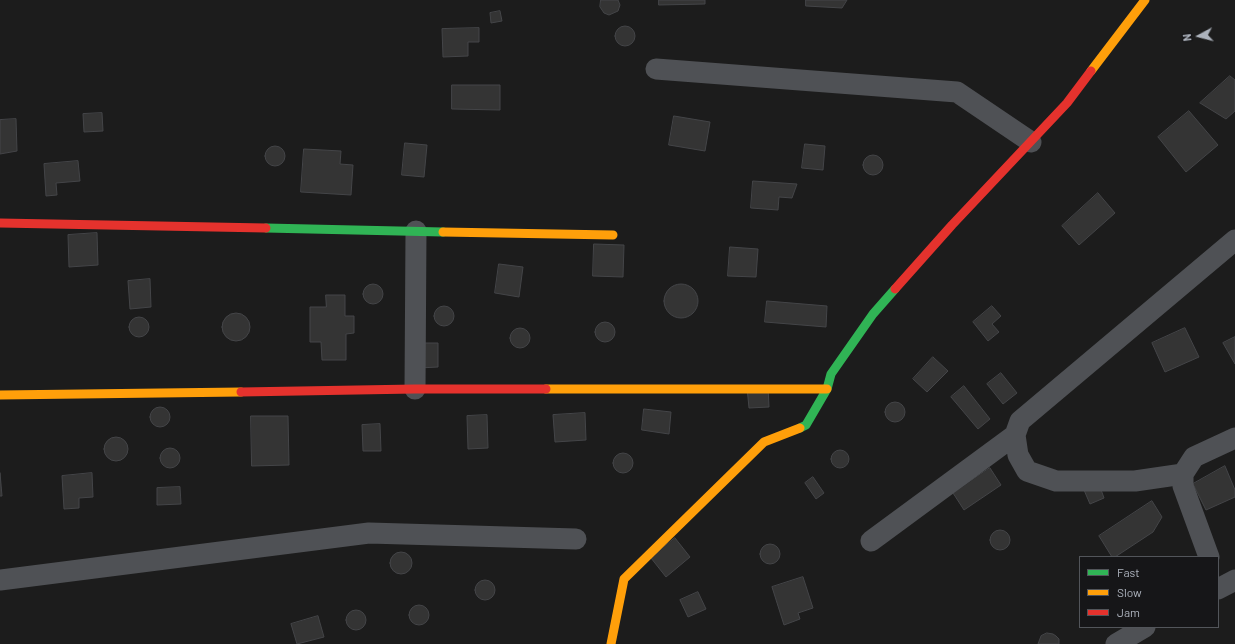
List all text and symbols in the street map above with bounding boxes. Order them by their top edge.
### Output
north arrow [1179,16,1219,56]
text: N [1180,33,1193,42]
legend [1079,556,1219,628]
text: Fast [1117,565,1140,579]
text: Slow [1117,585,1142,599]
text: Jam [1117,605,1140,619]

